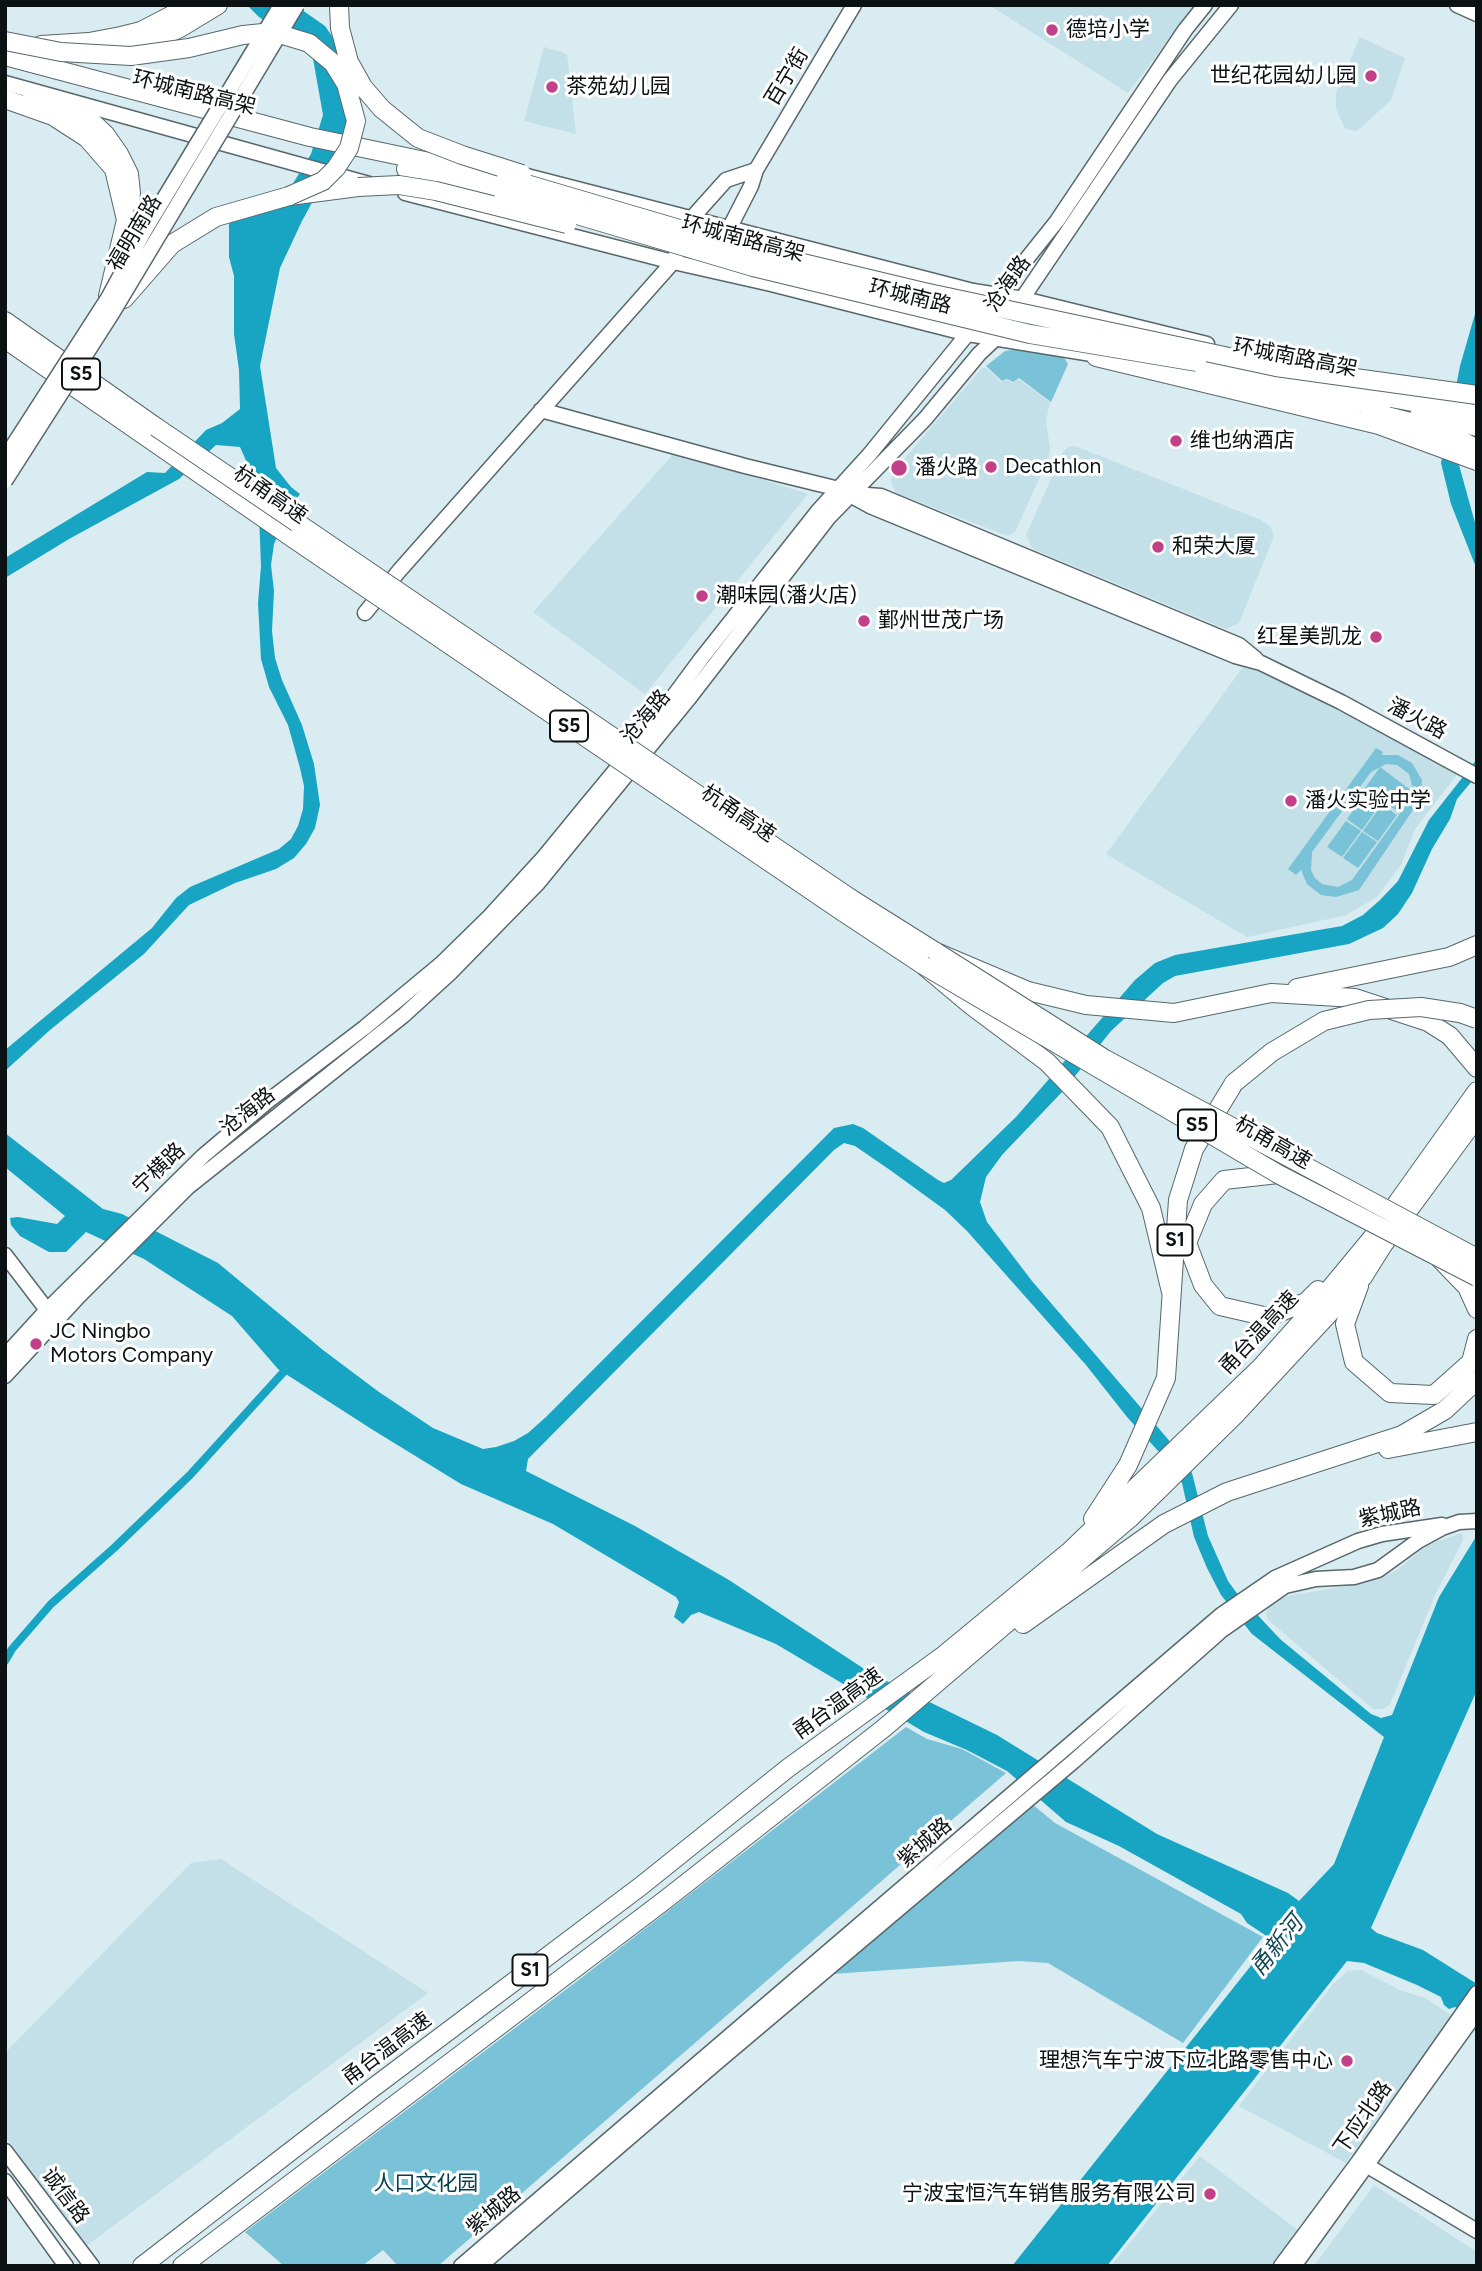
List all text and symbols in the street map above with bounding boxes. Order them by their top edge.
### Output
place label: 德培小学 [1066,17,1150,43]
marker: 德培小学 [1044,22,1060,38]
street label: 百宁街 [760,44,814,110]
place label: 世纪花园幼儿园 [1210,63,1357,89]
street label: 环城南路高架 [130,66,258,120]
marker: 世纪花园幼儿园 [1363,68,1379,84]
place label: 茶苑幼儿园 [566,74,671,100]
marker: 茶苑幼儿园 [544,79,560,95]
street label: 福明南路 [103,191,167,275]
street label: 环城南路高架 [679,211,807,267]
street label: 沧海路 [980,251,1036,317]
street label: 环城南路 [866,275,954,319]
street label: 环城南路高架 [1231,334,1359,382]
road number: S5 [62,358,100,390]
place label: 维也纳酒店 [1190,428,1295,454]
marker: 维也纳酒店 [1168,433,1184,449]
place label: Decathlon [1005,454,1101,480]
place label: 潘火路 [915,455,978,481]
marker: 潘火路 [889,458,909,478]
marker: Decathlon [983,459,999,475]
street label: 杭甬高速 [228,461,312,529]
place label: 和荣大厦 [1172,534,1256,560]
marker: 和荣大厦 [1150,539,1166,555]
place label: 潮味园(潘火店) [716,583,857,609]
marker: 潮味园(潘火店) [694,588,710,604]
place label: 鄞州世茂广场 [878,608,1004,634]
marker: 鄞州世茂广场 [856,613,872,629]
place label: 红星美凯龙 [1257,624,1362,650]
marker: 红星美凯龙 [1368,629,1384,645]
street label: 沧海路 [616,685,676,749]
street label: 潘火路 [1383,693,1451,745]
road number: S5 [550,710,588,741]
street label: 杭甬高速 [696,780,780,848]
place label: 潘火实验中学 [1305,788,1431,814]
marker: 潘火实验中学 [1283,793,1299,809]
street label: 沧海路 [216,1082,280,1142]
road number: S5 [1178,1110,1216,1140]
street label: 杭甬高速 [1230,1111,1316,1175]
street label: 宁横路 [128,1138,190,1200]
road number: S1 [1158,1224,1192,1256]
street label: 甬台温高速 [1214,1286,1304,1380]
place label: JC Ningbo Motors Company [50,1319,213,1369]
marker: JC Ningbo Motors Company [28,1336,44,1352]
street label: 紫城路 [1357,1495,1423,1533]
street label: 甬台温高速 [788,1663,888,1745]
street label: 紫城路 [893,1813,957,1873]
water label: 甬新河 [1245,1911,1309,1981]
road number: S1 [512,1954,548,1986]
street label: 甬台温高速 [337,2007,437,2091]
place label: 理想汽车宁波下应北路零售中心 [1039,2048,1333,2074]
marker: 理想汽车宁波下应北路零售中心 [1339,2053,1355,2069]
street label: 下应北路 [1329,2076,1397,2160]
street label: 诚信路 [36,2163,94,2229]
park label: 人口文化园 [374,2171,478,2197]
street label: 紫城路 [462,2181,526,2241]
place label: 宁波宝恒汽车销售服务有限公司 [902,2181,1196,2207]
marker: 宁波宝恒汽车销售服务有限公司 [1202,2186,1218,2202]

